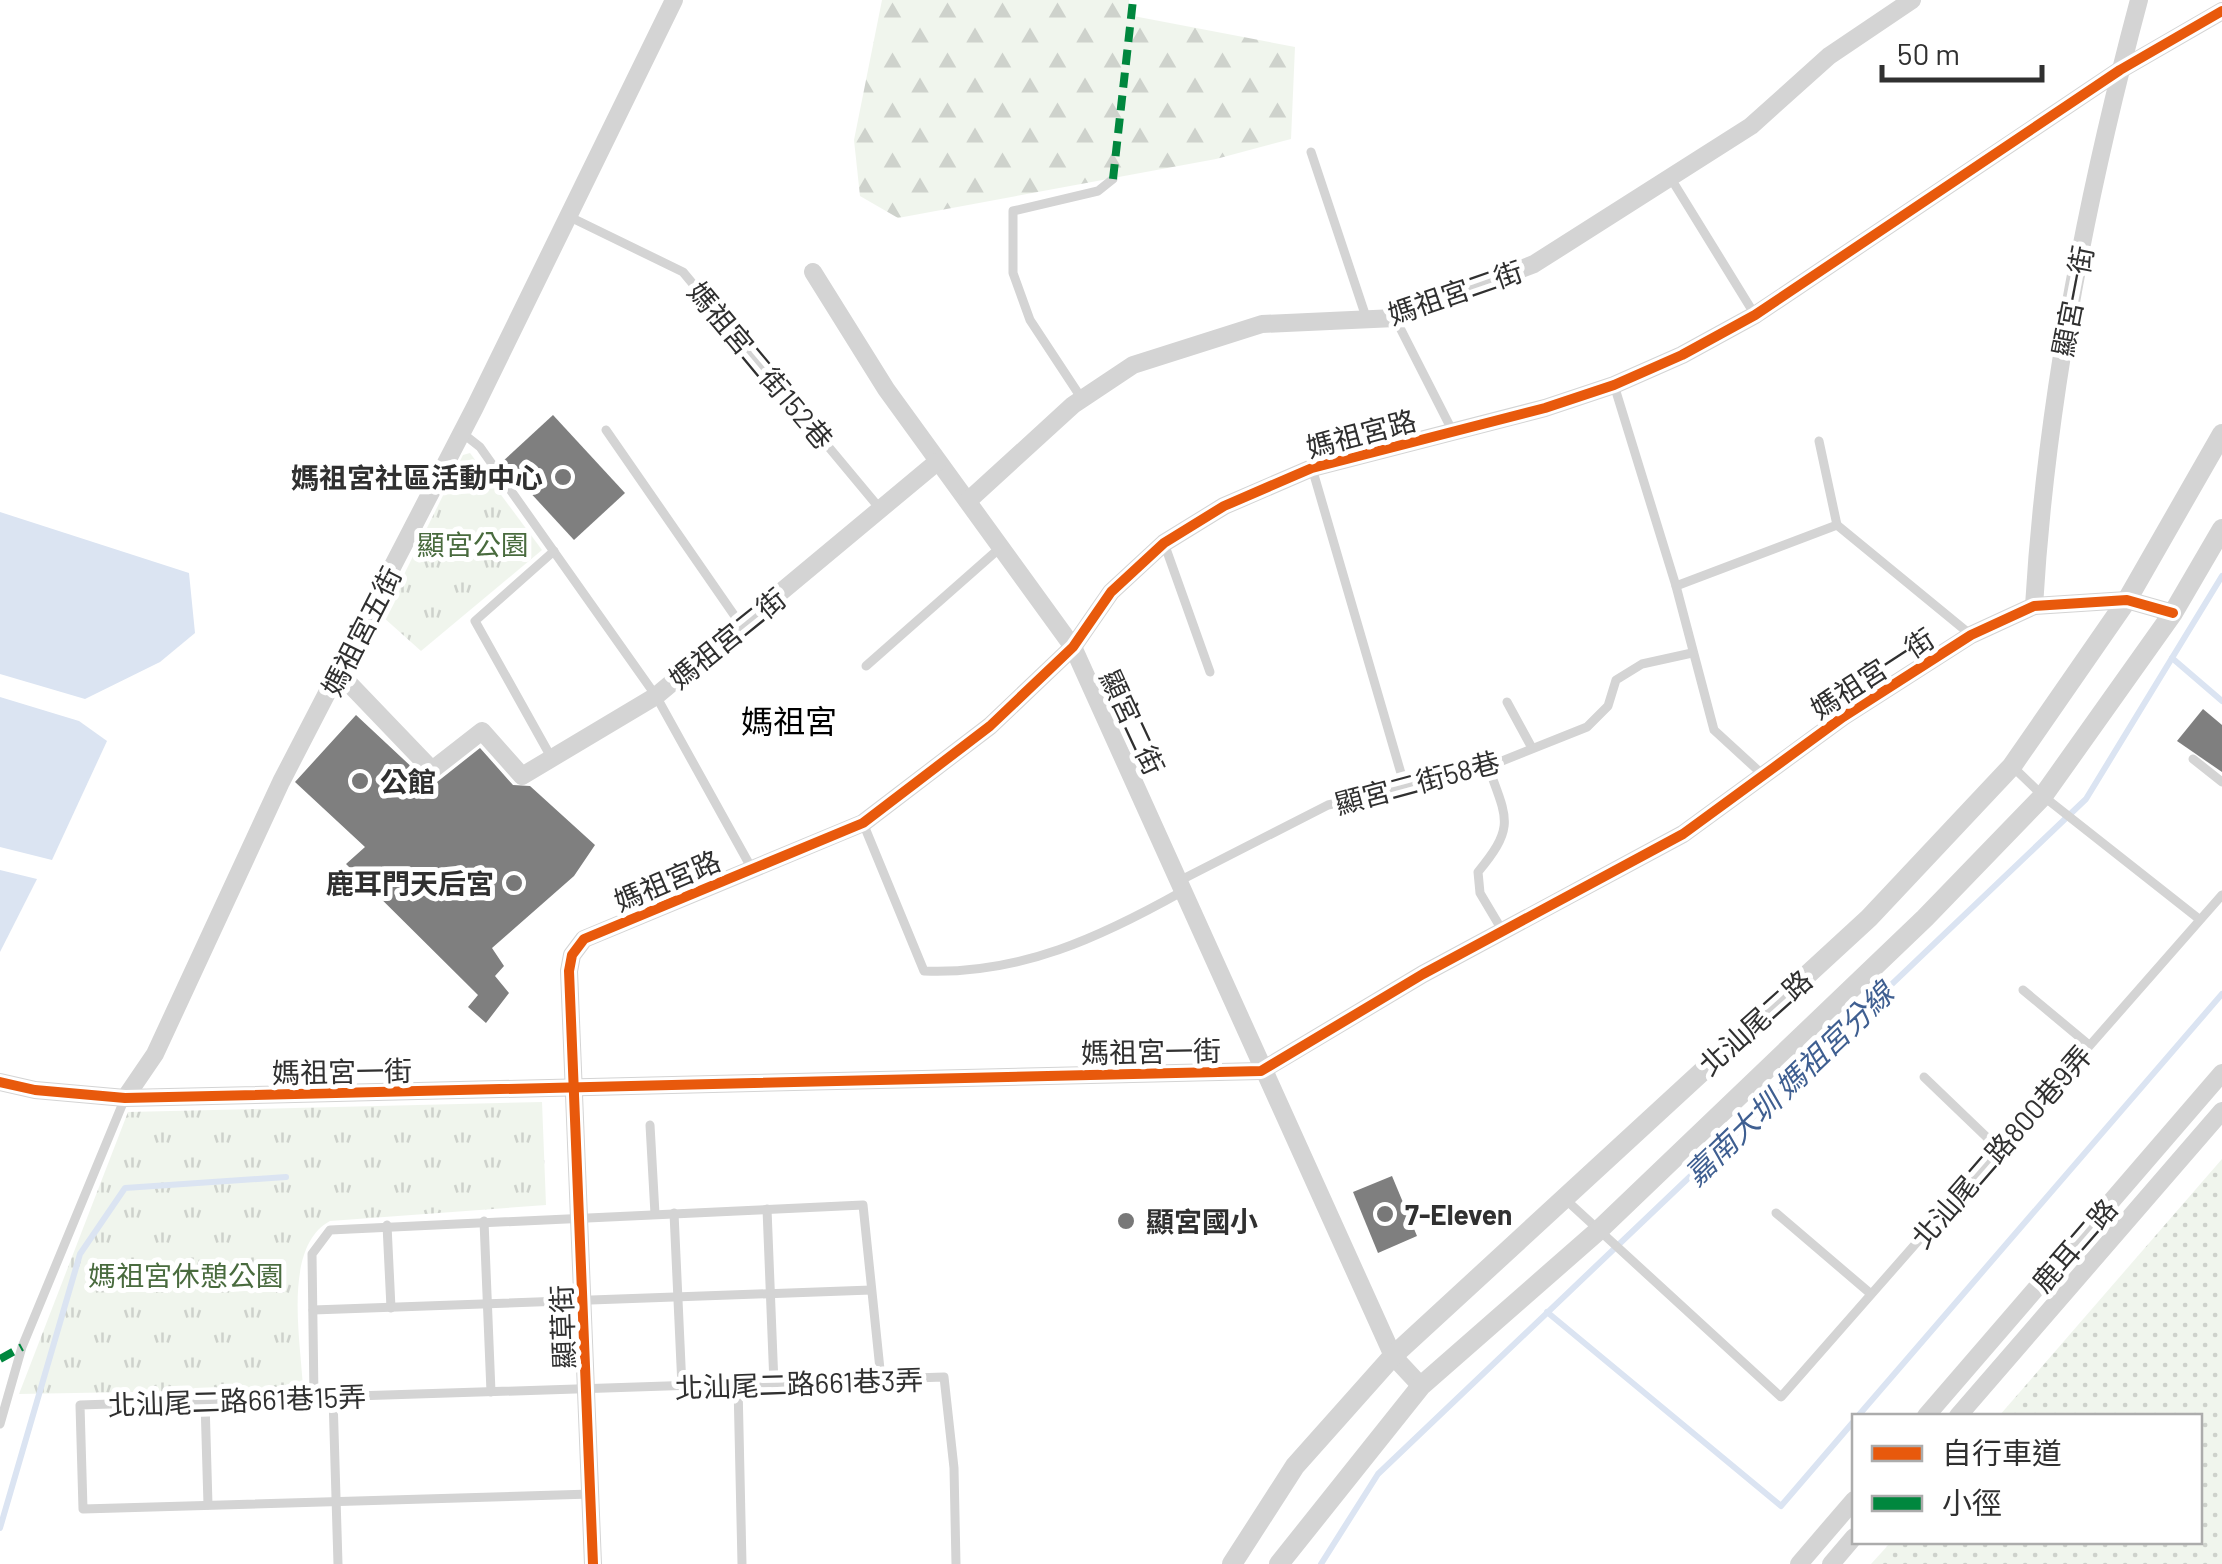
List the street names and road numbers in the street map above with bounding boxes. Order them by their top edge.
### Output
street label: 顯宮一街 [2045,243,2099,359]
street label: 媽祖宮二街 [1383,253,1527,331]
street label: 媽祖宮二街152巷 [681,275,841,455]
street label: 媽祖宮路 [1303,402,1419,464]
street label: 媽祖宮五街 [314,561,408,701]
street label: 媽祖宮二街 [662,581,792,695]
street label: 媽祖宮一街 [1804,621,1940,725]
street label: 顯宮二街 [1094,664,1172,780]
street label: 顯宮二街58巷 [1331,744,1503,820]
street label: 媽祖宮路 [609,842,725,918]
street label: 北汕尾二路 [1692,963,1818,1081]
street label: 媽祖宮一街 [1081,1033,1221,1069]
street label: 北汕尾二路800巷9弄 [1904,1038,2098,1254]
street label: 媽祖宮一街 [272,1053,412,1089]
street label: 鹿耳二路 [2024,1192,2124,1298]
street label: 顯草街 [544,1284,580,1370]
street label: 北汕尾二路661巷3弄 [674,1362,924,1404]
street label: 北汕尾二路661巷15弄 [107,1379,367,1421]

